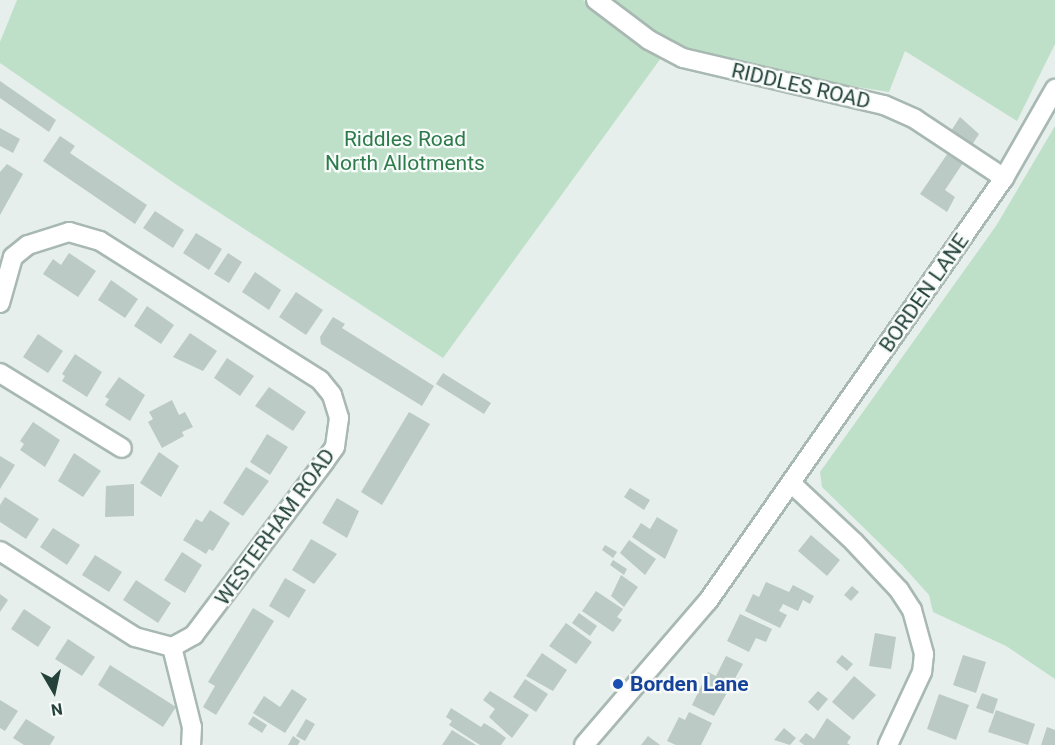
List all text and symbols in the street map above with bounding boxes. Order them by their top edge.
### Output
street label: RIDDLES ROAD [729,58,873,114]
park label: Riddles Road North Allotments [325,126,485,176]
street label: BORDEN LANE [874,229,974,357]
street label: WESTERHAM ROAD [210,444,340,610]
north arrow [24,661,84,721]
place label: Borden Lane [630,671,749,697]
marker: Borden Lane [611,677,625,691]
text: N [50,699,64,720]

